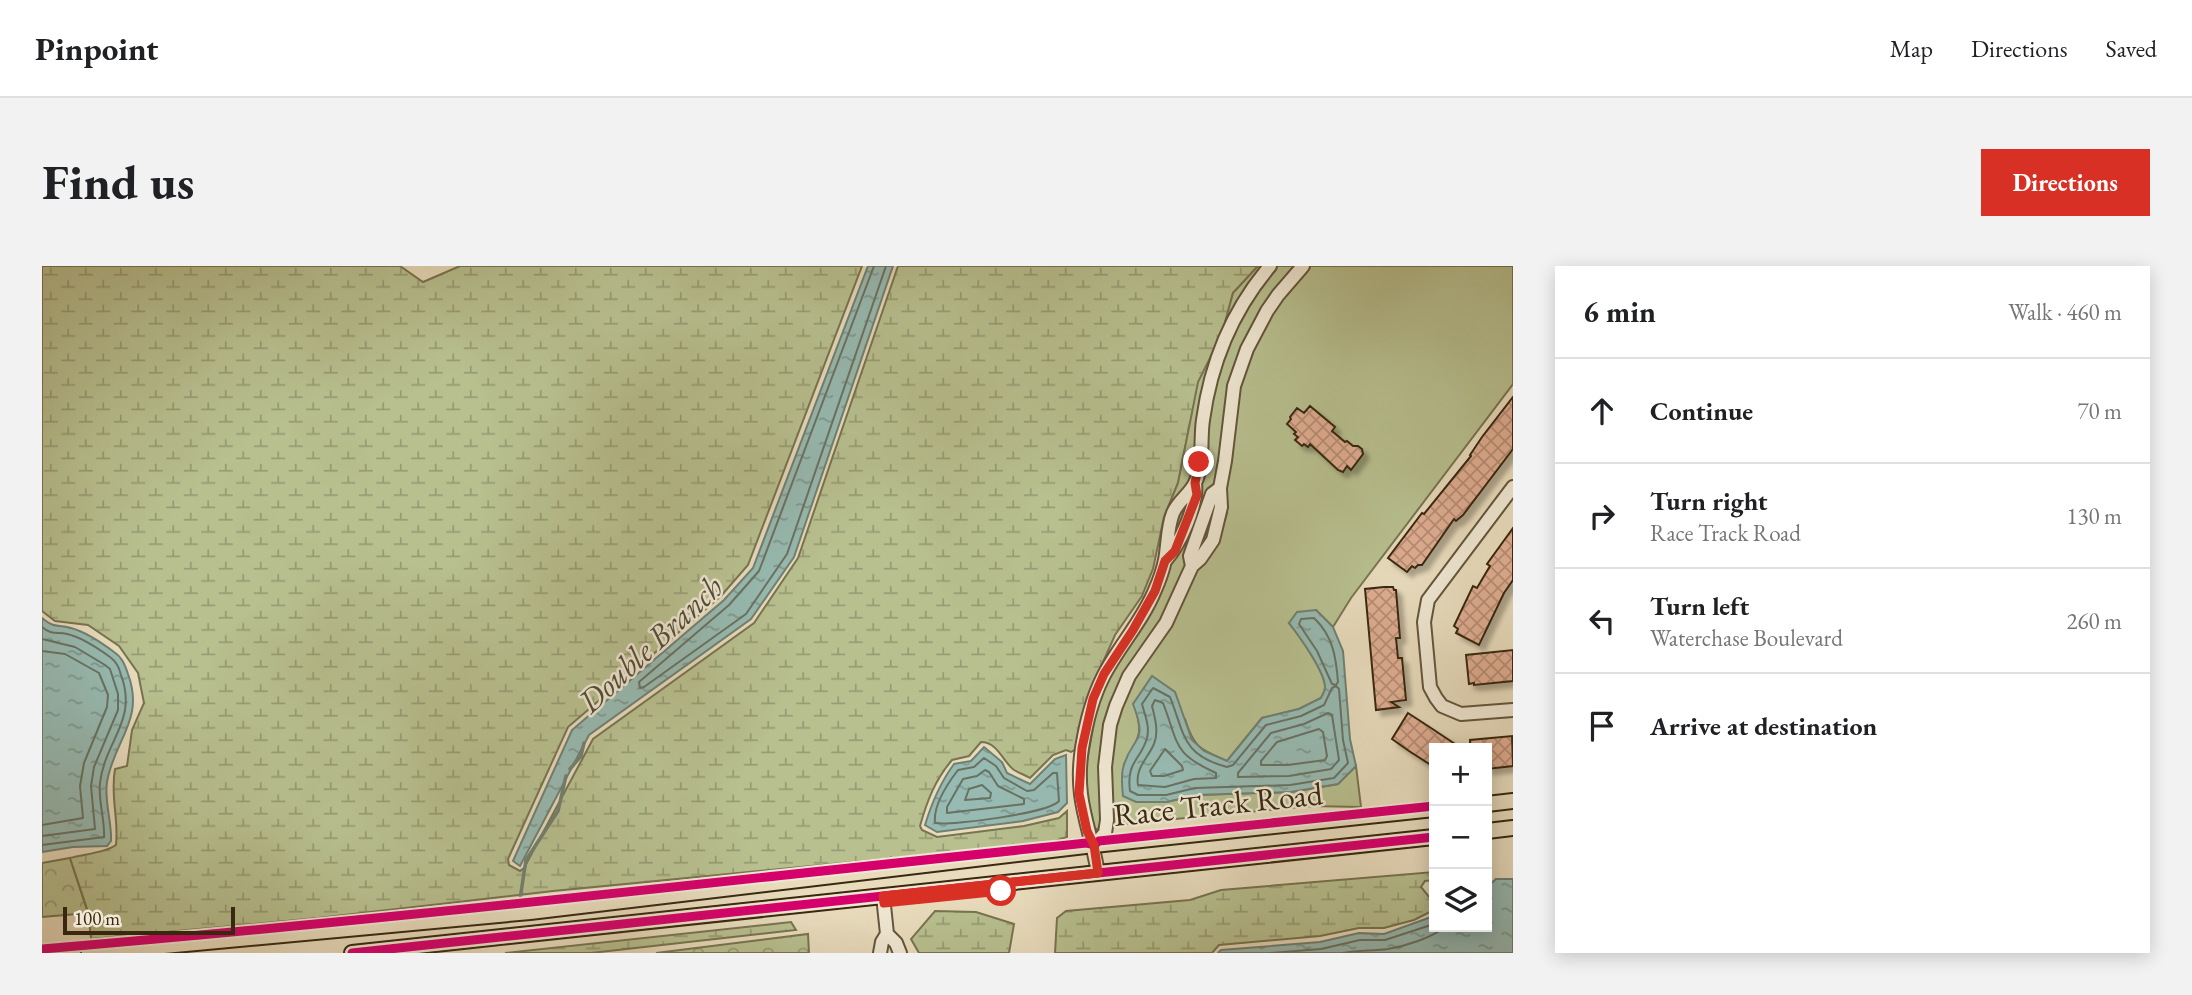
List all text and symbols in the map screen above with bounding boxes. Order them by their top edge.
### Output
text: Pinpoint [35,27,158,70]
text: Map [1890,33,1933,64]
text: Directions [1971,33,2068,64]
text: Saved [2106,33,2157,64]
button: Directions [1981,149,2150,216]
text: Find us [42,150,194,214]
text: 6 min [1583,292,1656,331]
text: Walk · 460 m [2008,297,2122,327]
icon: ahead [1583,392,1621,430]
text: Continue [1650,394,1753,428]
text: 70 m [2077,396,2122,426]
route end [1183,446,1214,477]
text: Turn right [1650,484,1768,518]
icon: right [1583,497,1621,535]
text: 130 m [2066,501,2122,531]
text: Race Track Road [1650,518,1801,548]
water label: Double Branch [567,566,732,723]
text: Turn left [1650,589,1749,623]
icon: left [1583,602,1621,640]
text: 260 m [2066,606,2122,636]
text: Waterchase Boulevard [1650,623,1843,653]
icon: arrive [1583,707,1621,745]
text: Arrive at destination [1650,709,1877,743]
map controls [1429,743,1492,932]
button: + [1429,743,1492,806]
street label: Race Track Road [1111,772,1325,836]
button: − [1429,806,1492,869]
button: layers [1429,869,1492,932]
route start [985,875,1016,906]
scale bar [63,904,234,936]
text: 100 m [74,906,120,931]

